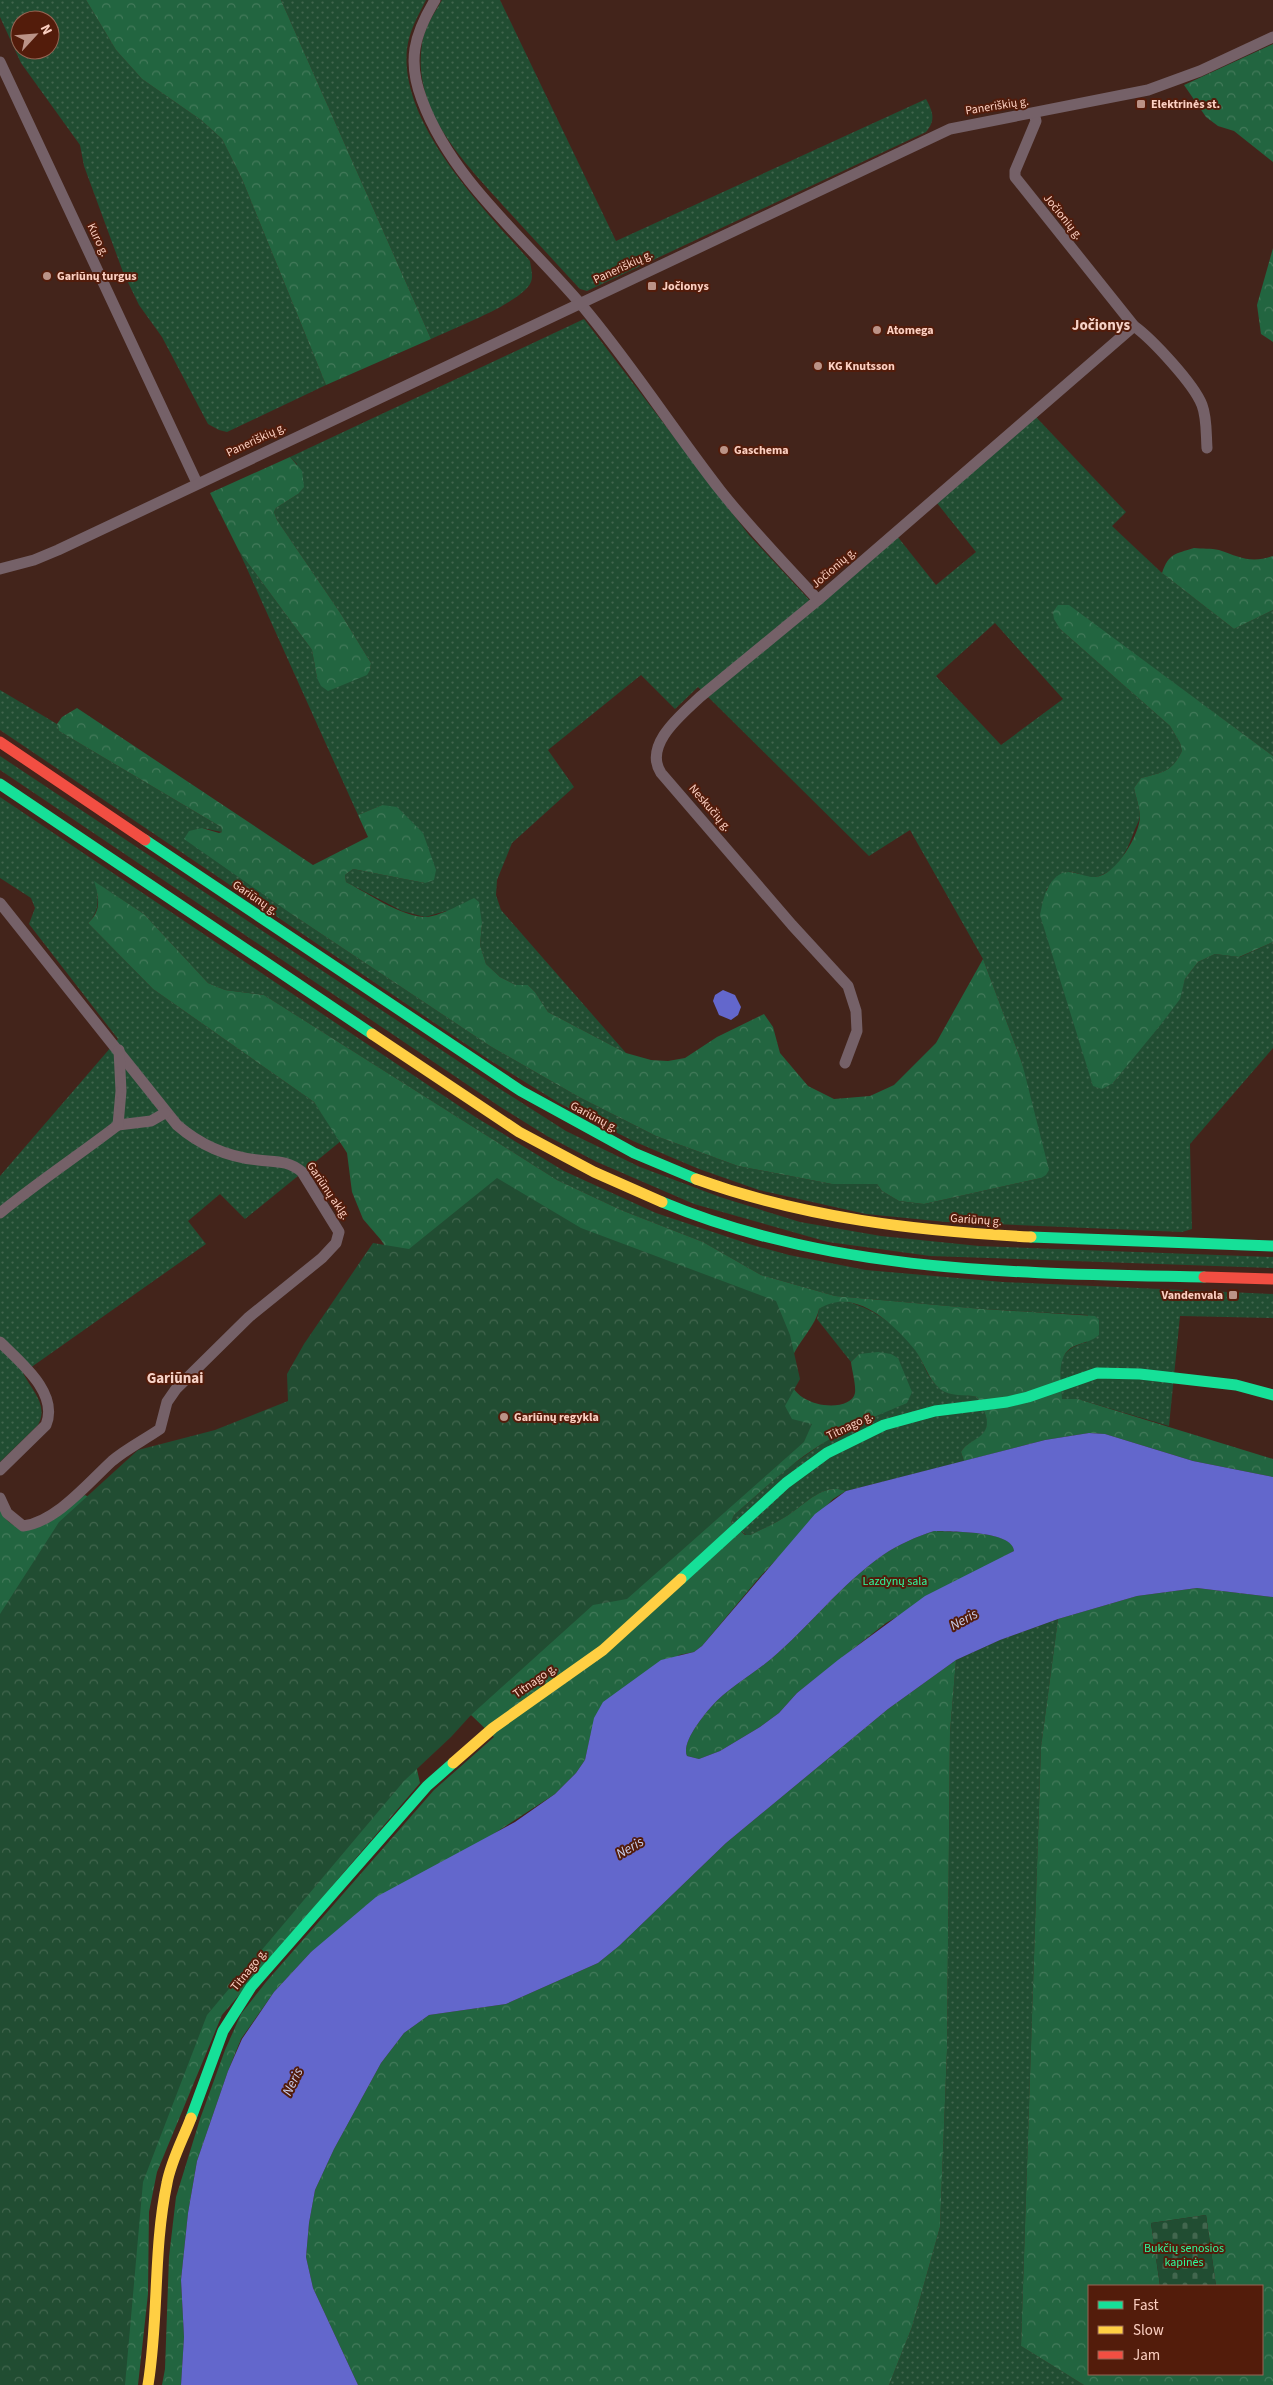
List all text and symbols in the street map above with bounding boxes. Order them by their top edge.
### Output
north arrow [10,10,60,60]
text: N [35,21,57,38]
street label: Paneriškių g. [964,93,1030,119]
place label: Elektrinės st. [1151,96,1220,113]
marker: Elektrinės st. [1135,98,1147,110]
street label: Jočionių g. [1039,190,1087,244]
street label: Kuro g. [83,220,113,260]
street label: Paneriškių g. [590,246,656,288]
place label: Gariūnų turgus [57,268,137,285]
marker: Gariūnų turgus [41,270,53,282]
place label: Jočionys [662,278,709,295]
marker: Jočionys [646,280,658,292]
district label: Jočionys [1072,315,1131,336]
place label: Atomega [886,322,934,339]
marker: Atomega [871,324,883,336]
place label: KG Knutsson [828,358,895,375]
marker: KG Knutsson [812,360,824,372]
street label: Paneriškių g. [223,419,289,461]
place label: Gaschema [734,442,789,459]
marker: Gaschema [718,444,730,456]
street label: Jočionių g. [808,544,860,592]
street label: Neskučių g. [685,781,735,835]
street label: Gariūnų g. [229,877,281,919]
street label: Gariūnų g. [567,1097,621,1137]
street label: Gariūnų aklg. [302,1159,354,1223]
street label: Gariūnų g. [950,1210,1002,1230]
place label: Vandenvala [1160,1287,1223,1304]
marker: Vandenvala [1227,1289,1239,1301]
district label: Gariūnai [147,1368,203,1389]
street label: Titnago g. [824,1407,876,1445]
place label: Gariūnų regykla [514,1409,599,1426]
marker: Gariūnų regykla [498,1411,510,1423]
park label: Lazdynų sala [863,1573,927,1590]
water label: Neris [946,1604,982,1636]
street label: Titnago g. [510,1660,560,1702]
water label: Neris [612,1832,648,1864]
street label: Titnago g. [227,1945,271,1995]
water label: Neris [278,2064,309,2099]
park label: Bukčių senosios kapinės [1144,2240,1224,2271]
legend [1088,2285,1263,2375]
text: Fast [1133,2295,1159,2316]
text: Slow [1133,2320,1164,2341]
text: Jam [1133,2345,1160,2366]

